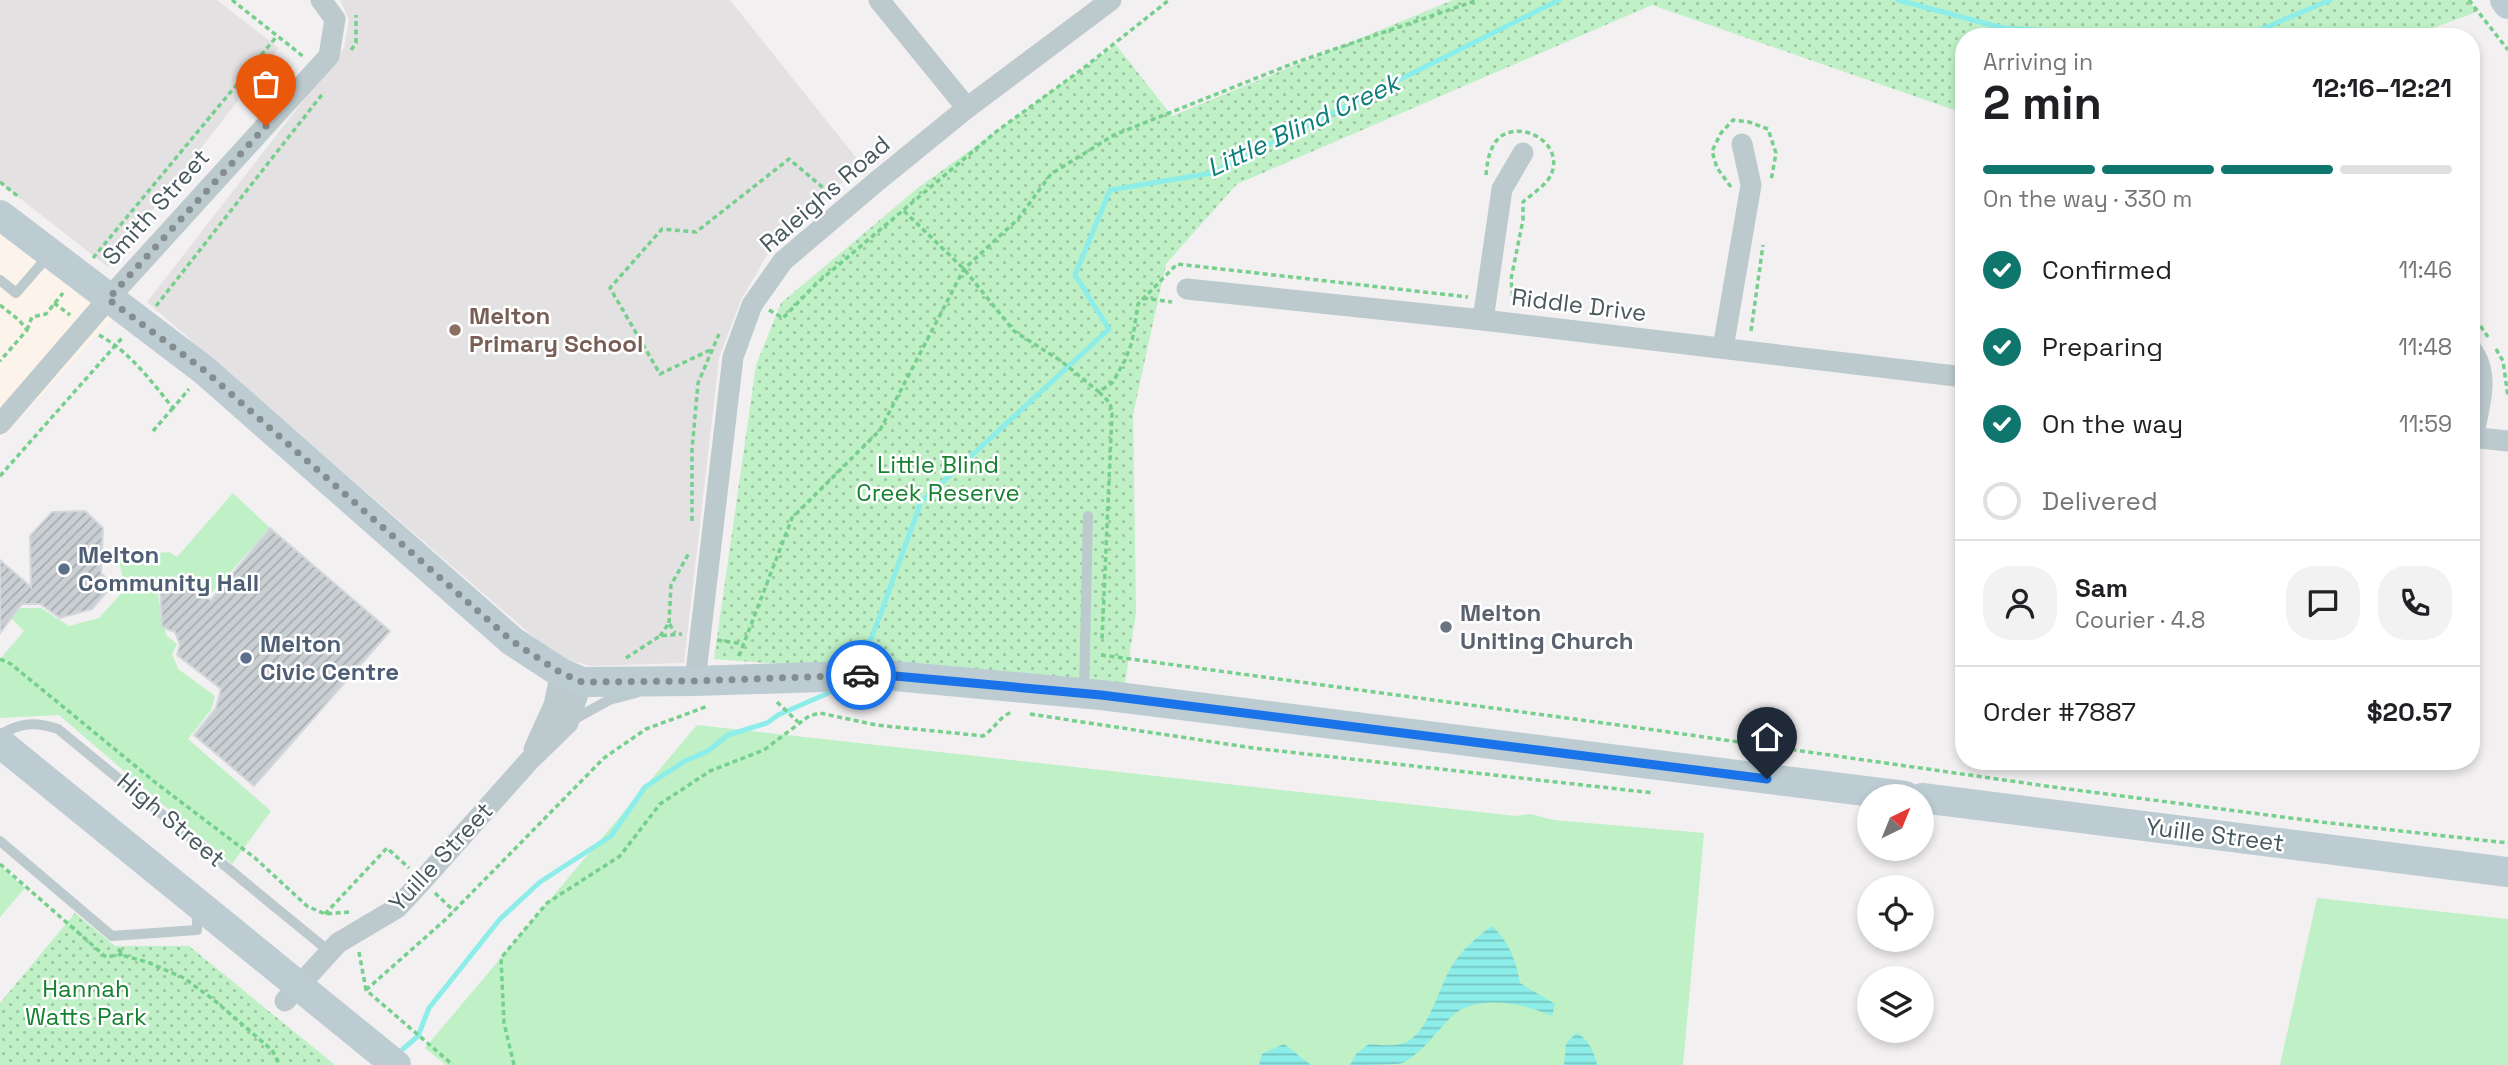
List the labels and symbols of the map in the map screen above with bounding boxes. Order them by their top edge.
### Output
pin [236,54,296,126]
water label: Little Blind Creek [1201,64,1408,185]
street label: Raleighs Road [753,129,896,259]
street label: Smith Street [95,142,216,271]
street label: Riddle Drive [1510,281,1648,328]
place label: Melton Primary School [469,300,643,359]
marker: Melton Primary School [447,322,463,338]
park label: Little Blind Creek Reserve [856,449,1020,508]
place label: Melton Community Hall [78,539,259,598]
marker: Melton Community Hall [56,561,72,577]
place label: Melton Uniting Church [1460,597,1634,656]
marker: Melton Uniting Church [1438,619,1454,635]
place label: Melton Civic Centre [260,628,399,687]
courier [826,640,896,710]
marker: Melton Civic Centre [238,650,254,666]
pin [1737,707,1797,779]
street label: High Street [111,766,232,874]
north arrow [1857,784,1934,861]
street label: Yuille Street [382,795,499,918]
street label: Yuille Street [2144,811,2286,858]
park label: Hannah Watts Park [25,973,147,1032]

